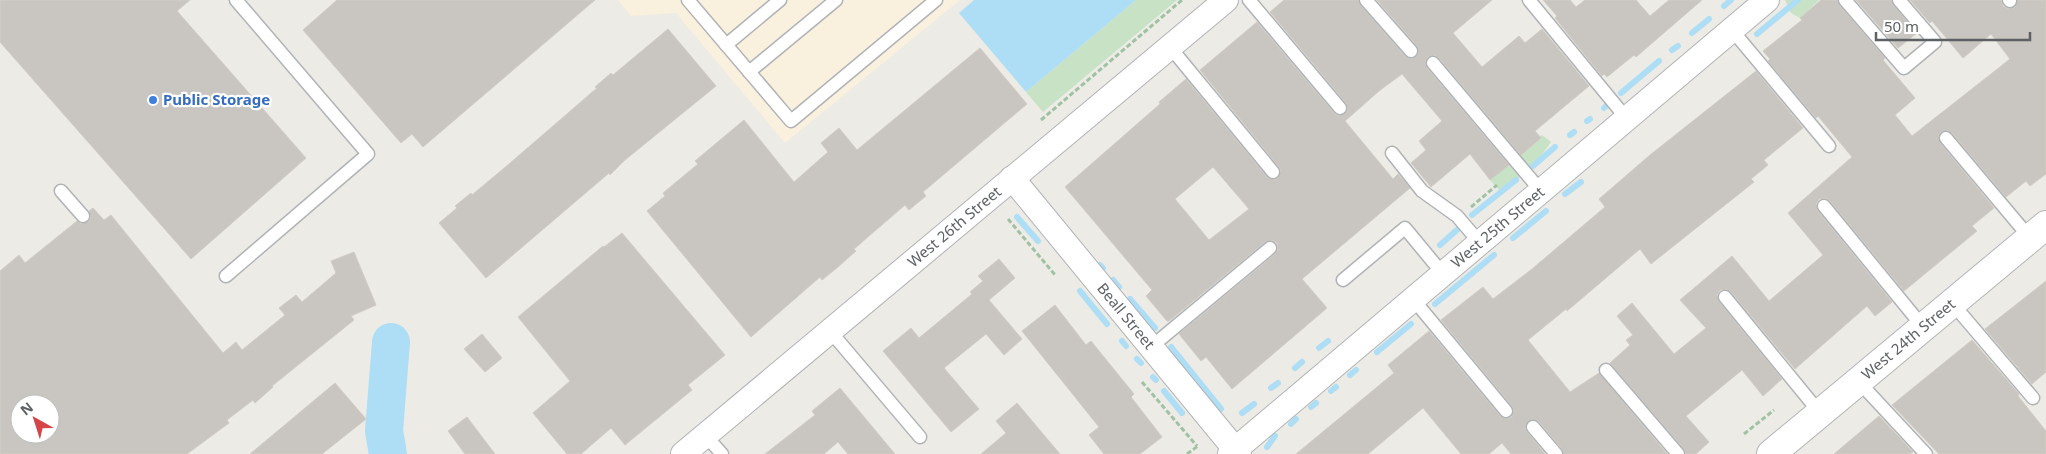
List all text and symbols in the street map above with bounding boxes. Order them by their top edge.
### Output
scale bar [1876,10,2030,42]
text: 50 m [1884,16,1919,36]
place label: Public Storage [163,89,270,109]
marker: Public Storage [147,94,159,106]
street label: West 26th Street [903,181,1005,271]
street label: West 25th Street [1447,181,1549,272]
street label: Beall Street [1093,278,1160,353]
street label: West 24th Street [1857,293,1959,384]
north arrow [10,394,60,444]
text: N [16,398,37,419]

